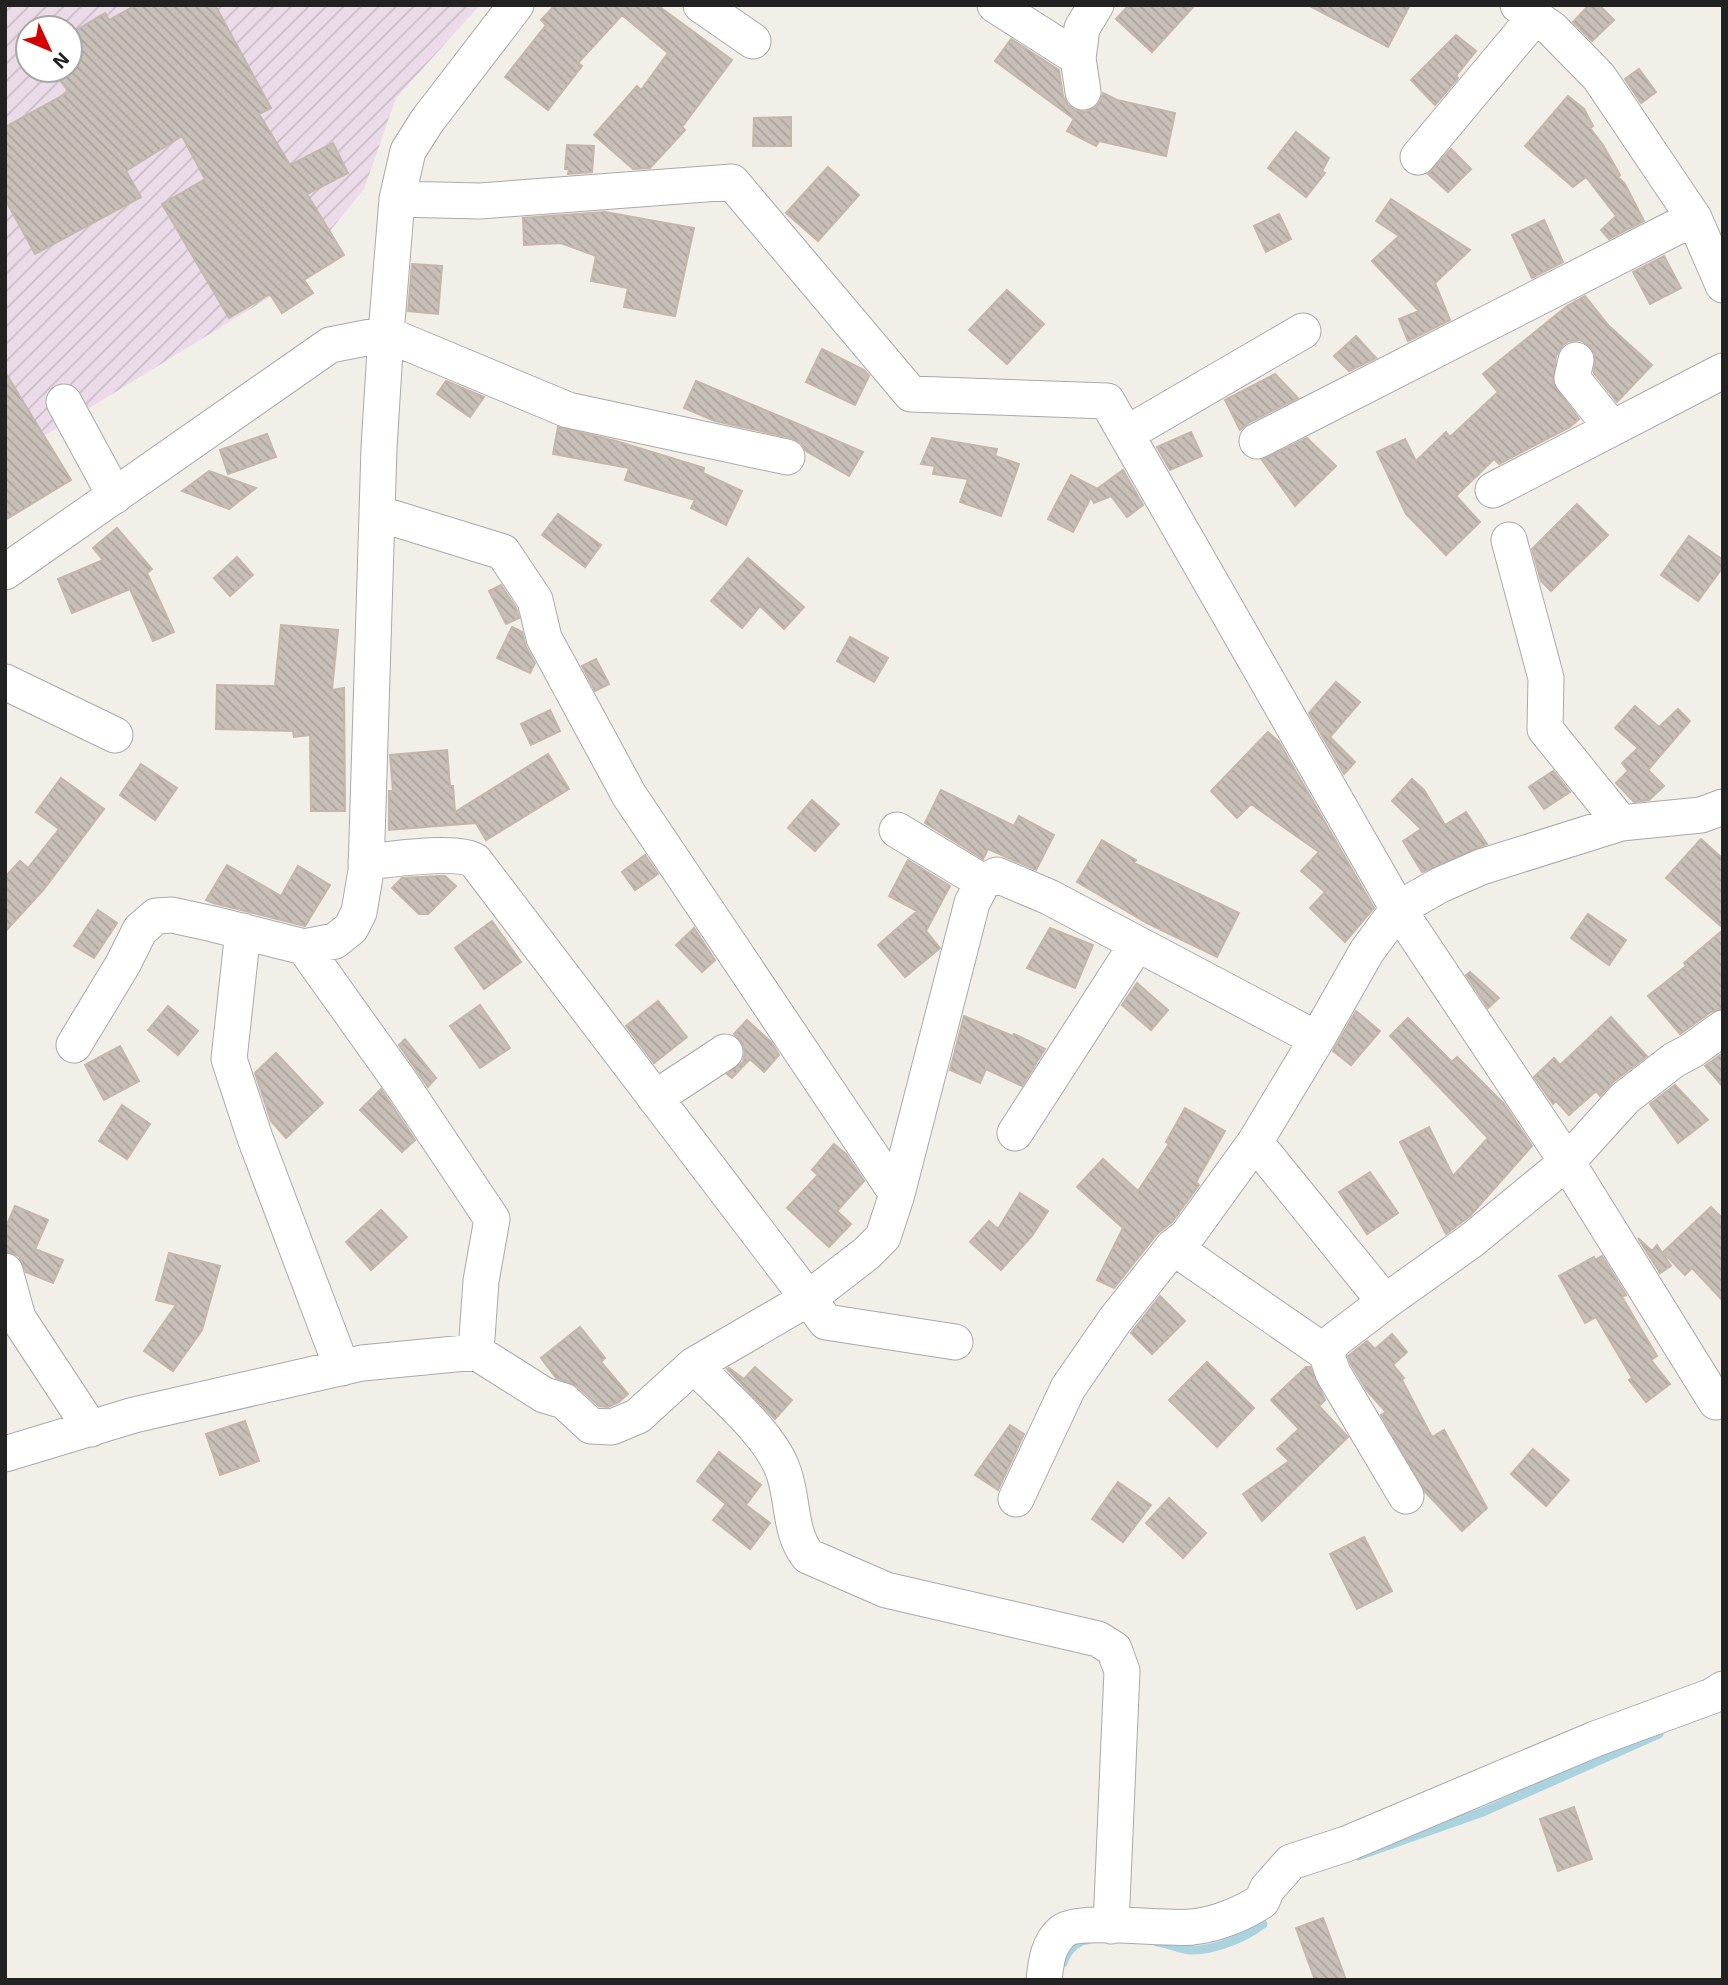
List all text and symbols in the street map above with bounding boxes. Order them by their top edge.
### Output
north arrow [14,14,84,84]
text: N [49,48,75,74]

